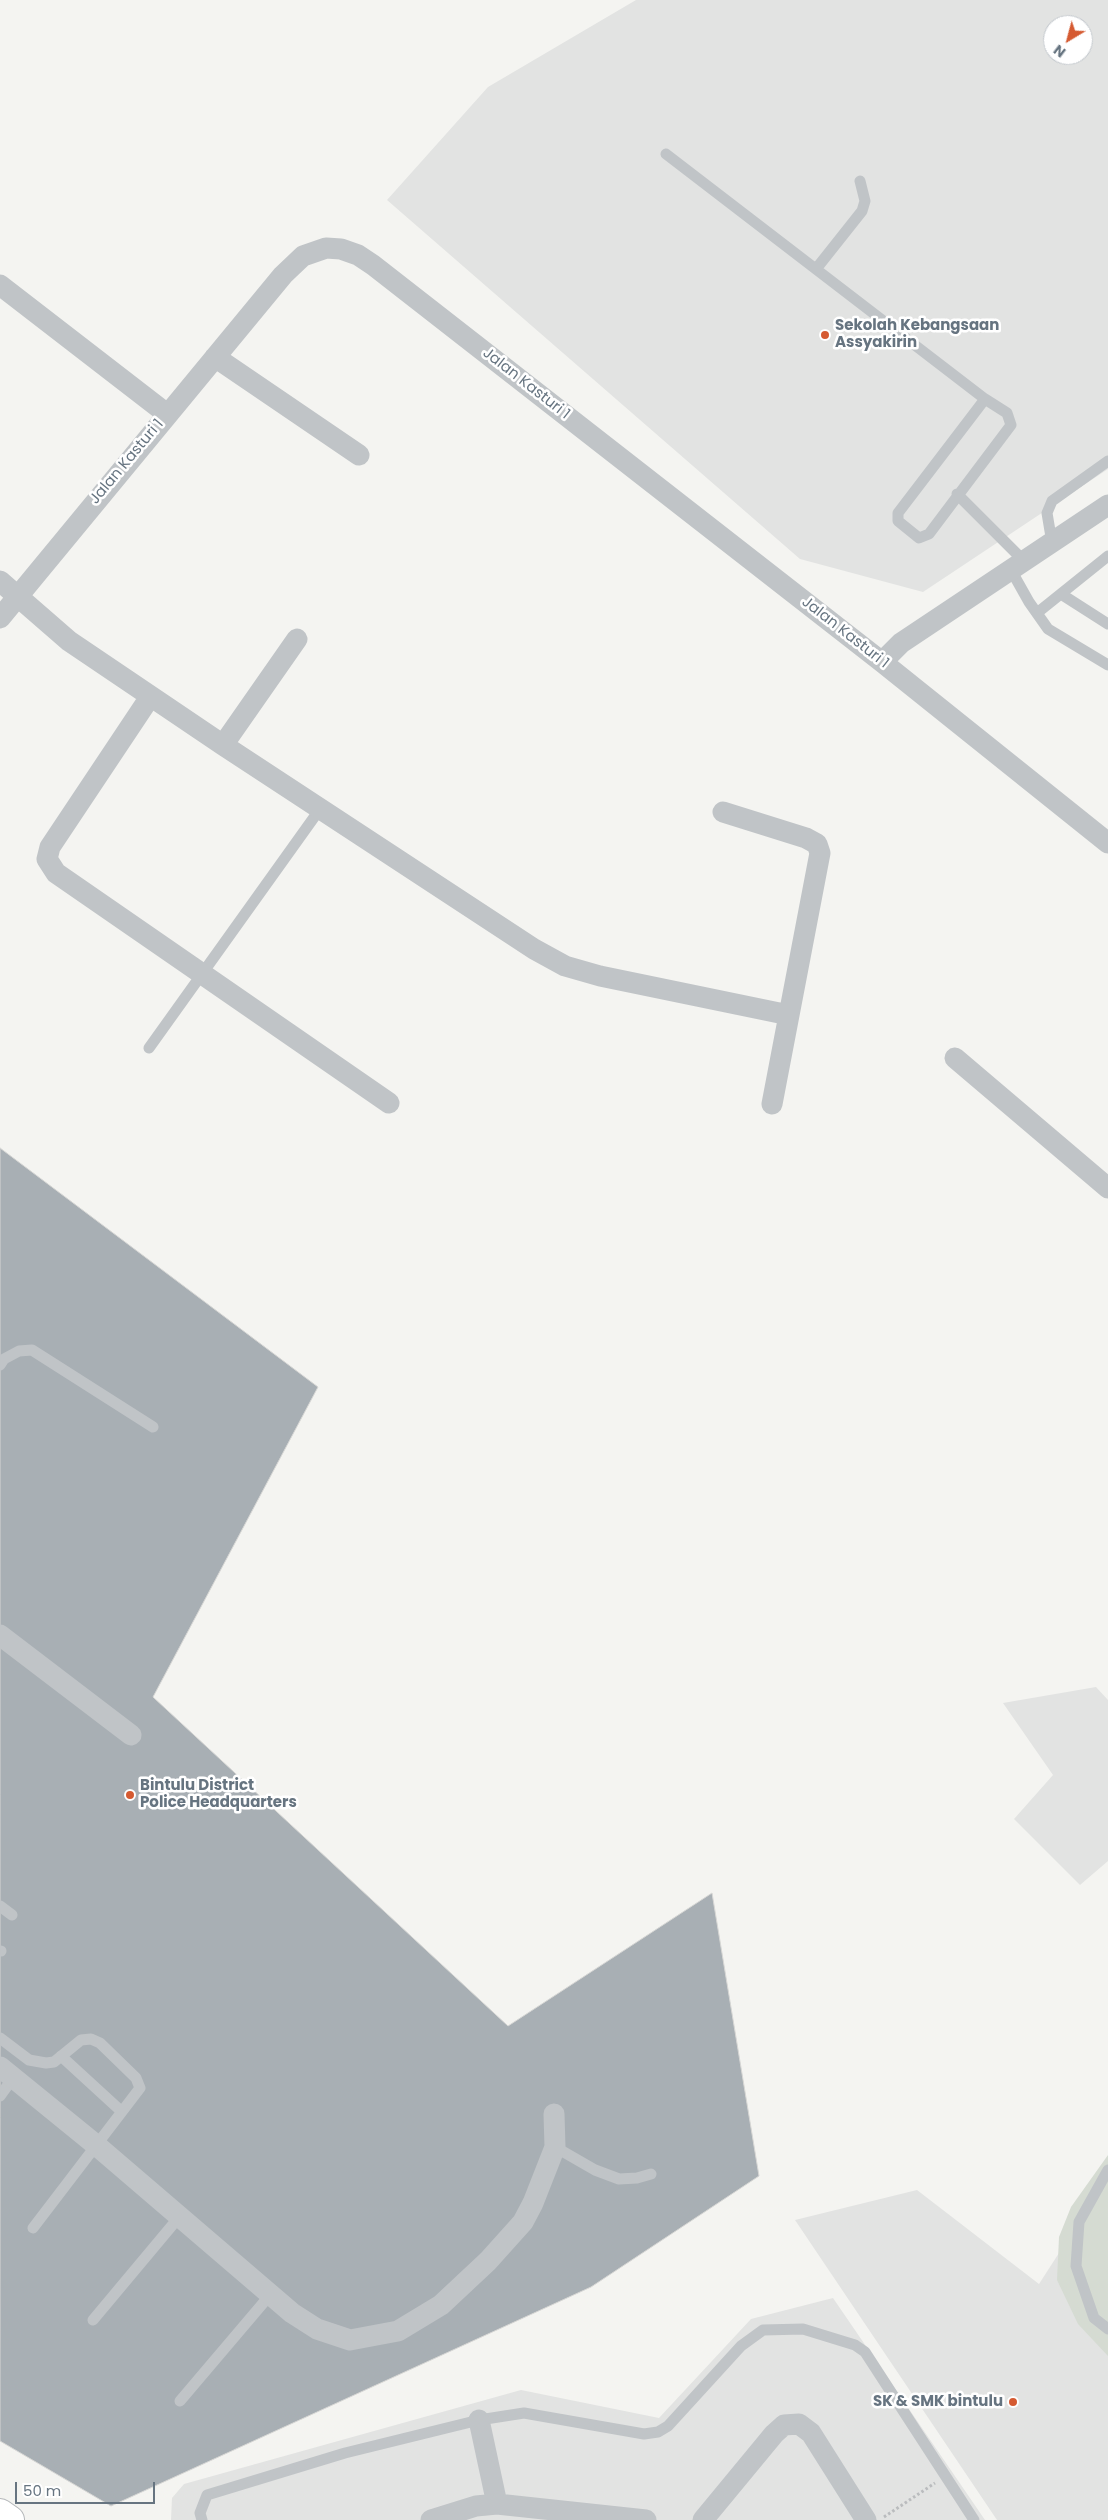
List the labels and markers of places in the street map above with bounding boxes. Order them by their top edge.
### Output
place label: Sekolah Kebangsaan Assyakirin [835,317,999,352]
marker: Sekolah Kebangsaan Assyakirin [819,329,831,341]
place label: Bintulu District Police Headquarters [140,1777,297,1812]
marker: Bintulu District Police Headquarters [124,1789,136,1801]
place label: SK & SMK bintulu [873,2393,1003,2411]
marker: SK & SMK bintulu [1007,2396,1019,2408]

